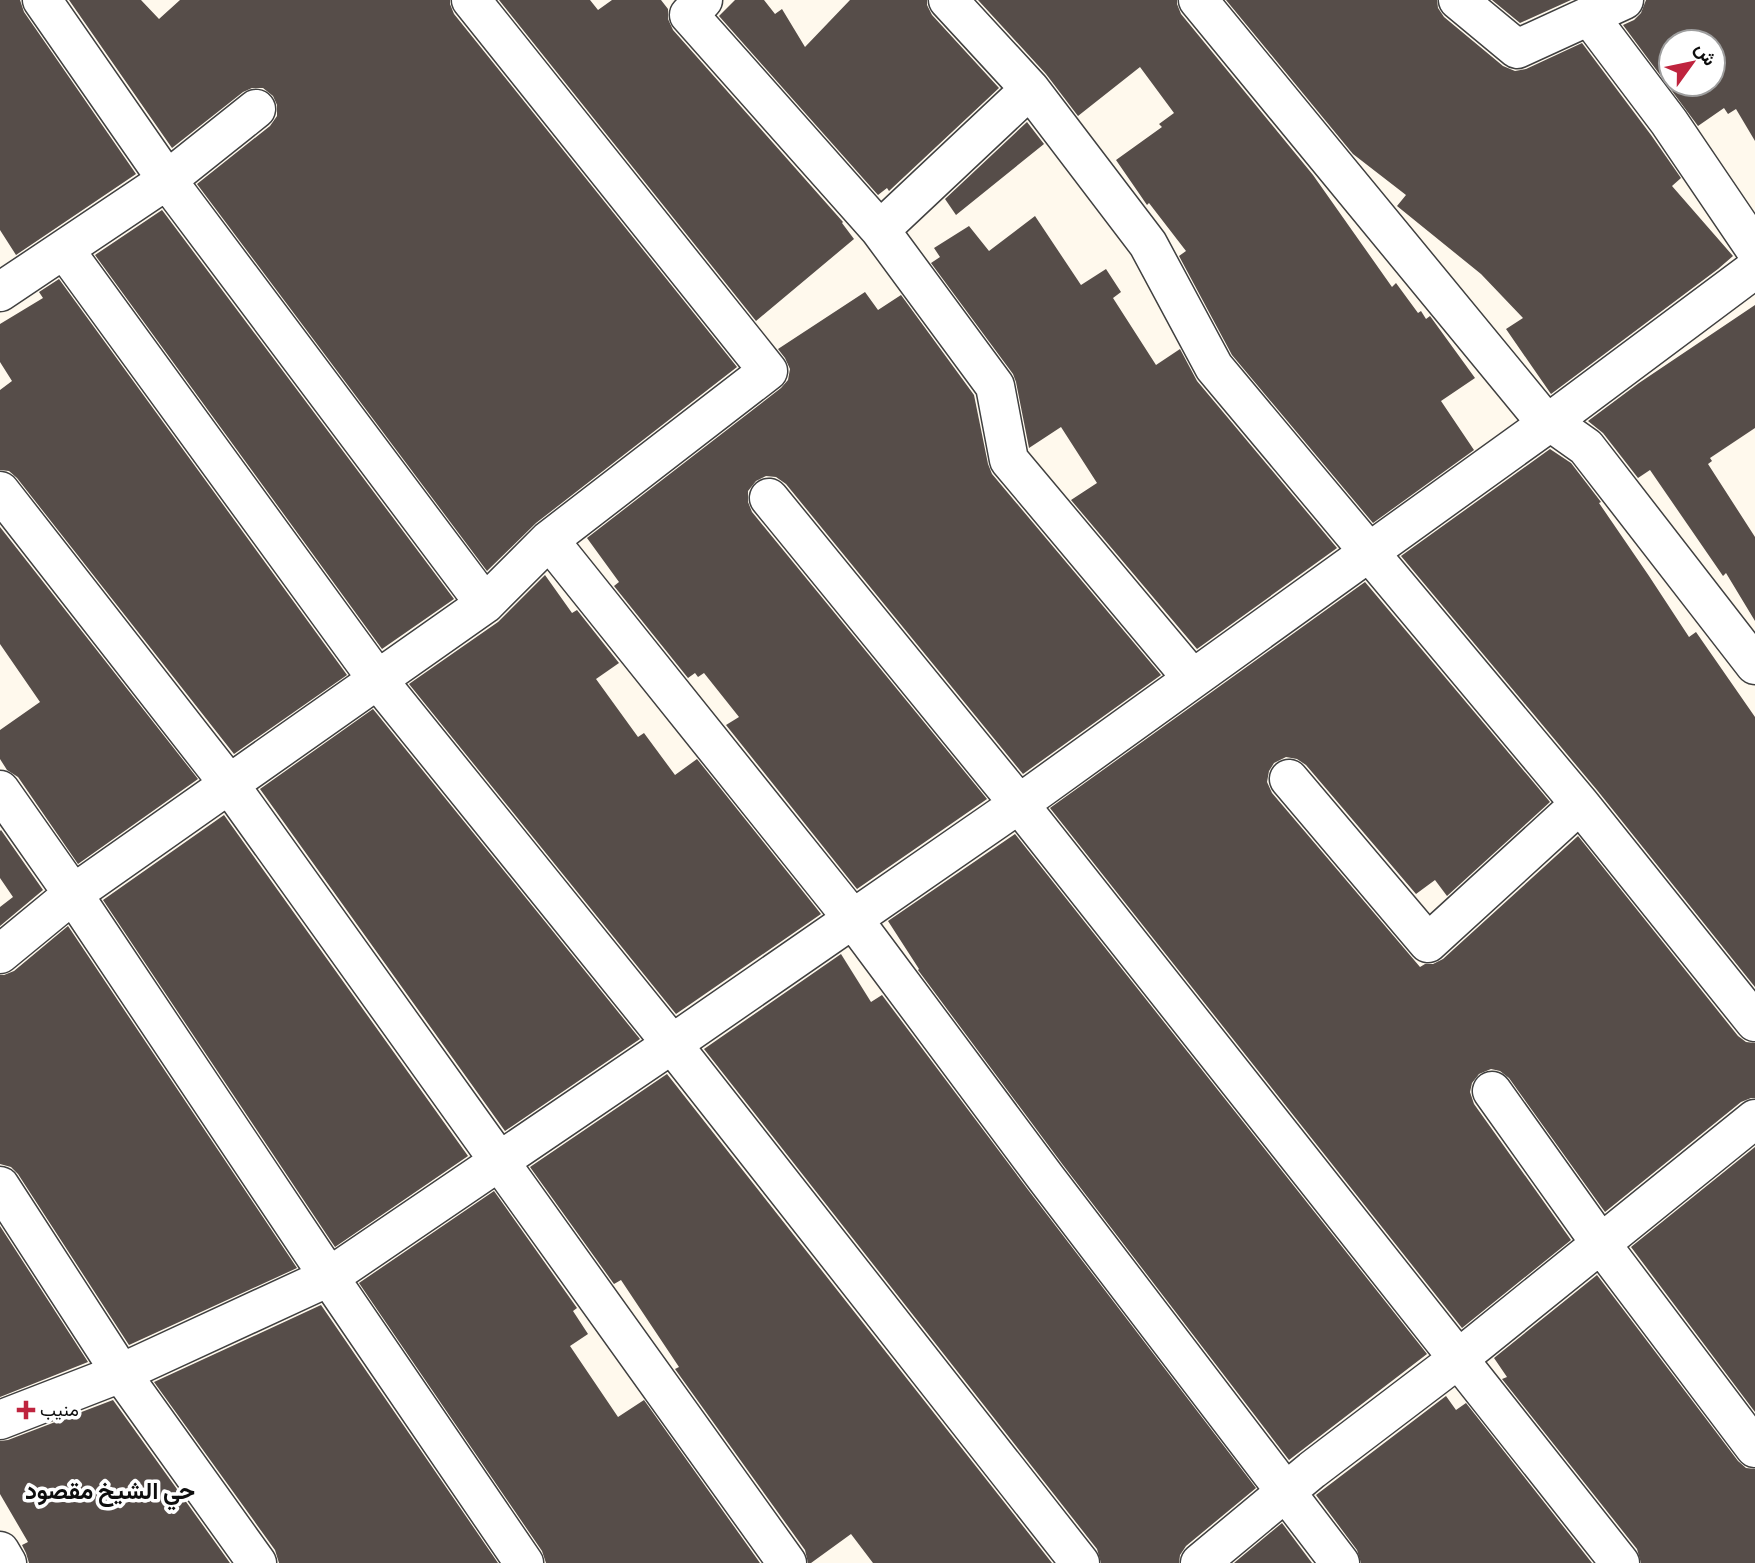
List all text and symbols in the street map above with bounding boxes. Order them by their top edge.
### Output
north arrow [1657,28,1727,98]
text: ش [1690,39,1721,70]
place label: منيب [40,1400,79,1420]
marker: منيب [18,1402,34,1418]
district label: حي الشيخ مقصود [25,1477,195,1511]

